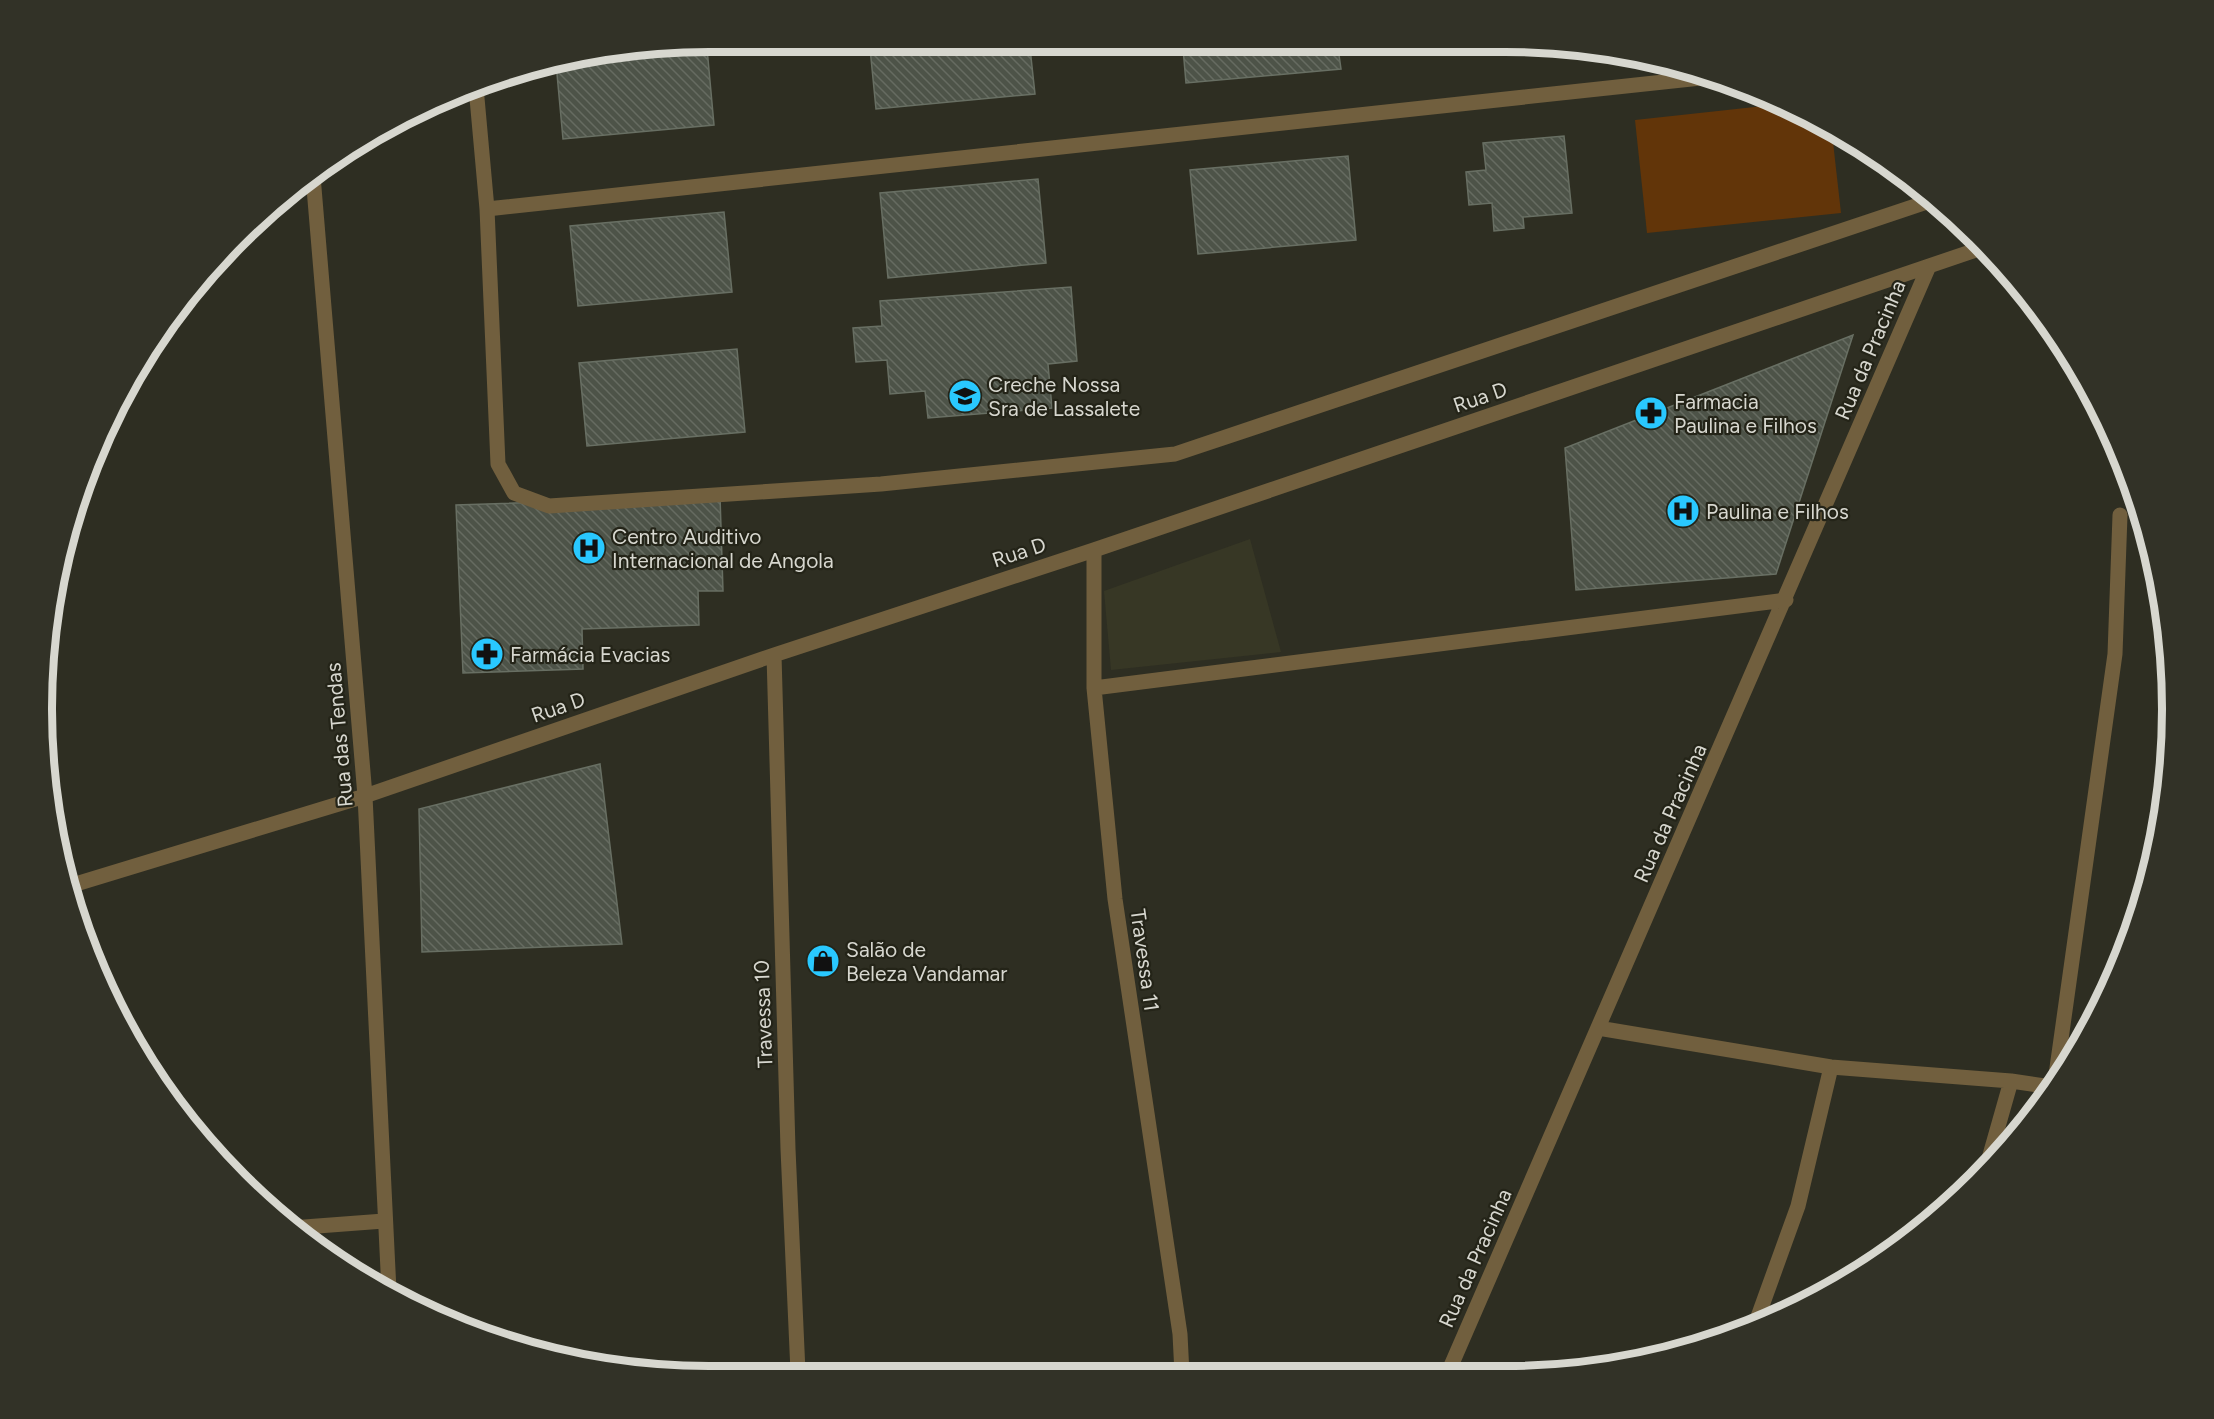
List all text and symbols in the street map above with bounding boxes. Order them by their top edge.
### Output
street label: Rua da Pracinha [1829,276,1911,424]
place label: Creche Nossa Sra de Lassalete [988,372,1140,421]
street label: Rua D [1450,376,1510,418]
school or university icon: Creche Nossa Sra de Lassalete [947,378,983,414]
place label: Farmacia Paulina e Filhos [1674,389,1817,438]
pharmacy icon: Farmacia Paulina e Filhos [1633,395,1669,431]
hospital icon: Paulina e Filhos [1665,493,1701,529]
place label: Paulina e Filhos [1706,499,1849,524]
place label: Centro Auditivo Internacional de Angola [612,524,834,573]
hospital icon: Centro Auditivo Internacional de Angola [571,530,607,566]
street label: Rua D [989,532,1049,572]
pharmacy icon: Farmácia Evacias [469,636,505,672]
place label: Farmácia Evacias [510,642,670,667]
street label: Rua das Tendas [320,662,358,808]
street label: Rua D [528,686,588,728]
street label: Rua da Pracinha [1628,740,1712,886]
street label: Travessa 11 [1125,907,1165,1013]
place label: Salão de Beleza Vandamar [846,937,1007,986]
shop icon: Salão de Beleza Vandamar [805,943,841,979]
street label: Travessa 10 [749,960,777,1068]
street label: Rua da Pracinha [1433,1185,1517,1331]

